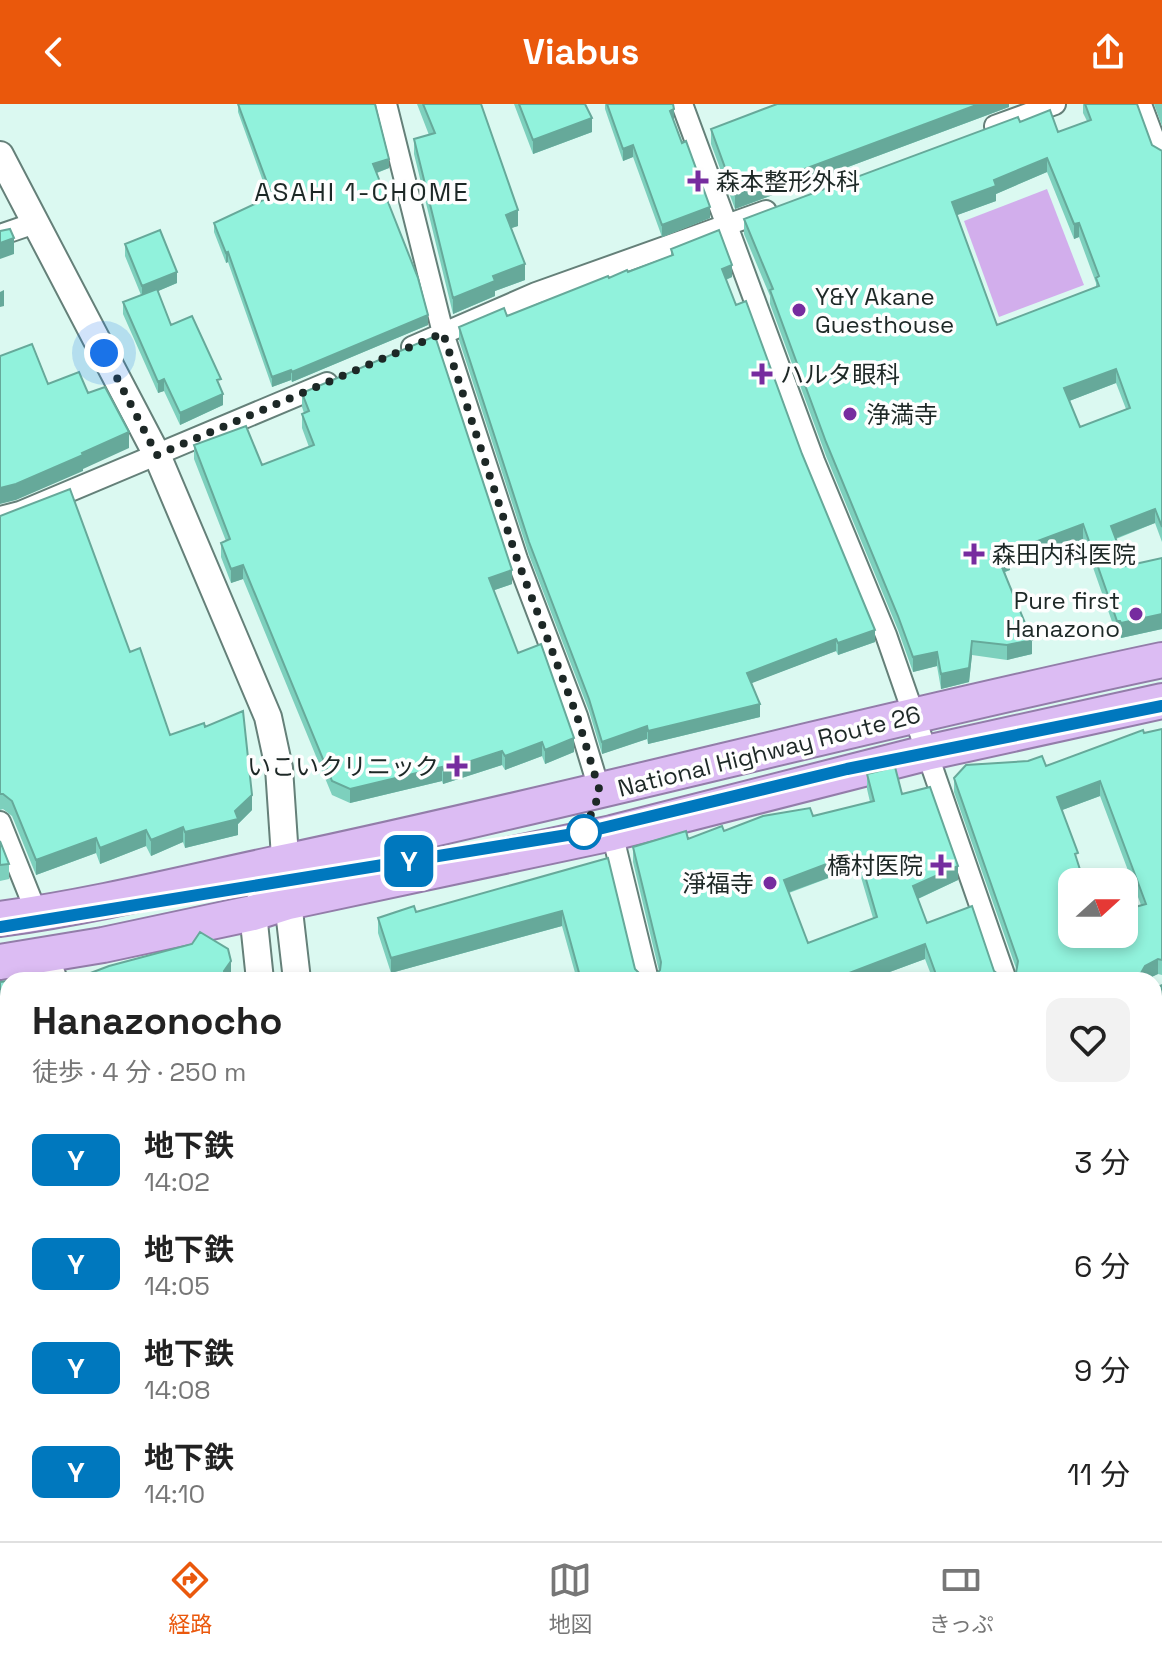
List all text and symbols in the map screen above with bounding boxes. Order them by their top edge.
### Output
text: Viabus [523,29,639,75]
icon: back [32,30,76,74]
icon: share [1086,30,1130,74]
place label: 森本整形外科 [716,166,860,197]
marker: 森本整形外科 [687,170,709,192]
district label: ASAHI 1-CHOME [254,175,470,209]
place label: Y&Y Akane Guesthouse [815,281,954,340]
marker: Y&Y Akane Guesthouse [790,301,808,319]
your location [84,333,124,373]
place label: ハルタ眼科 [780,359,900,390]
marker: ハルタ眼科 [751,363,773,385]
place label: 浄満寺 [866,399,938,430]
marker: 浄満寺 [841,405,859,423]
place label: 森田内科医院 [992,539,1136,570]
marker: 森田内科医院 [963,543,985,565]
place label: Pure first Hanazono [1006,585,1120,644]
marker: Pure first Hanazono [1127,605,1145,623]
street label: National Highway Route 26 [614,698,924,804]
place label: いこいクリニック [247,751,439,782]
marker: いこいクリニック [446,755,468,777]
unlabelled marker [567,815,601,849]
line badge: Y [383,835,435,887]
text: Y [400,843,418,879]
place label: 橋村医院 [827,850,923,881]
marker: 橋村医院 [930,854,952,876]
place label: 淨福寺 [682,868,754,899]
north arrow [1058,868,1138,948]
map controls [1058,868,1138,948]
marker: 淨福寺 [761,874,779,892]
text: Hanazonocho [32,997,283,1045]
button: heart [1046,998,1130,1082]
text: 徒歩 · 4 分 · 250 m [32,1055,246,1089]
text: 地下鉄 [144,1126,234,1165]
text: Y [67,1142,85,1178]
text: 3 分 [1074,1143,1130,1182]
text: 14:02 [144,1165,210,1199]
text: 地下鉄 [144,1230,234,1269]
text: Y [67,1246,85,1282]
text: 6 分 [1074,1247,1130,1286]
text: 14:05 [144,1269,210,1303]
text: 地下鉄 [144,1334,234,1373]
text: Y [67,1350,85,1386]
text: 9 分 [1074,1351,1130,1390]
text: 14:08 [144,1373,211,1407]
text: 地下鉄 [144,1438,234,1477]
text: Y [67,1454,85,1490]
text: 11 分 [1067,1455,1130,1494]
text: 14:10 [144,1477,205,1511]
tab: 経路 [168,1558,212,1638]
tab: 地図 [548,1558,592,1638]
tab: きっぷ [929,1558,994,1638]

